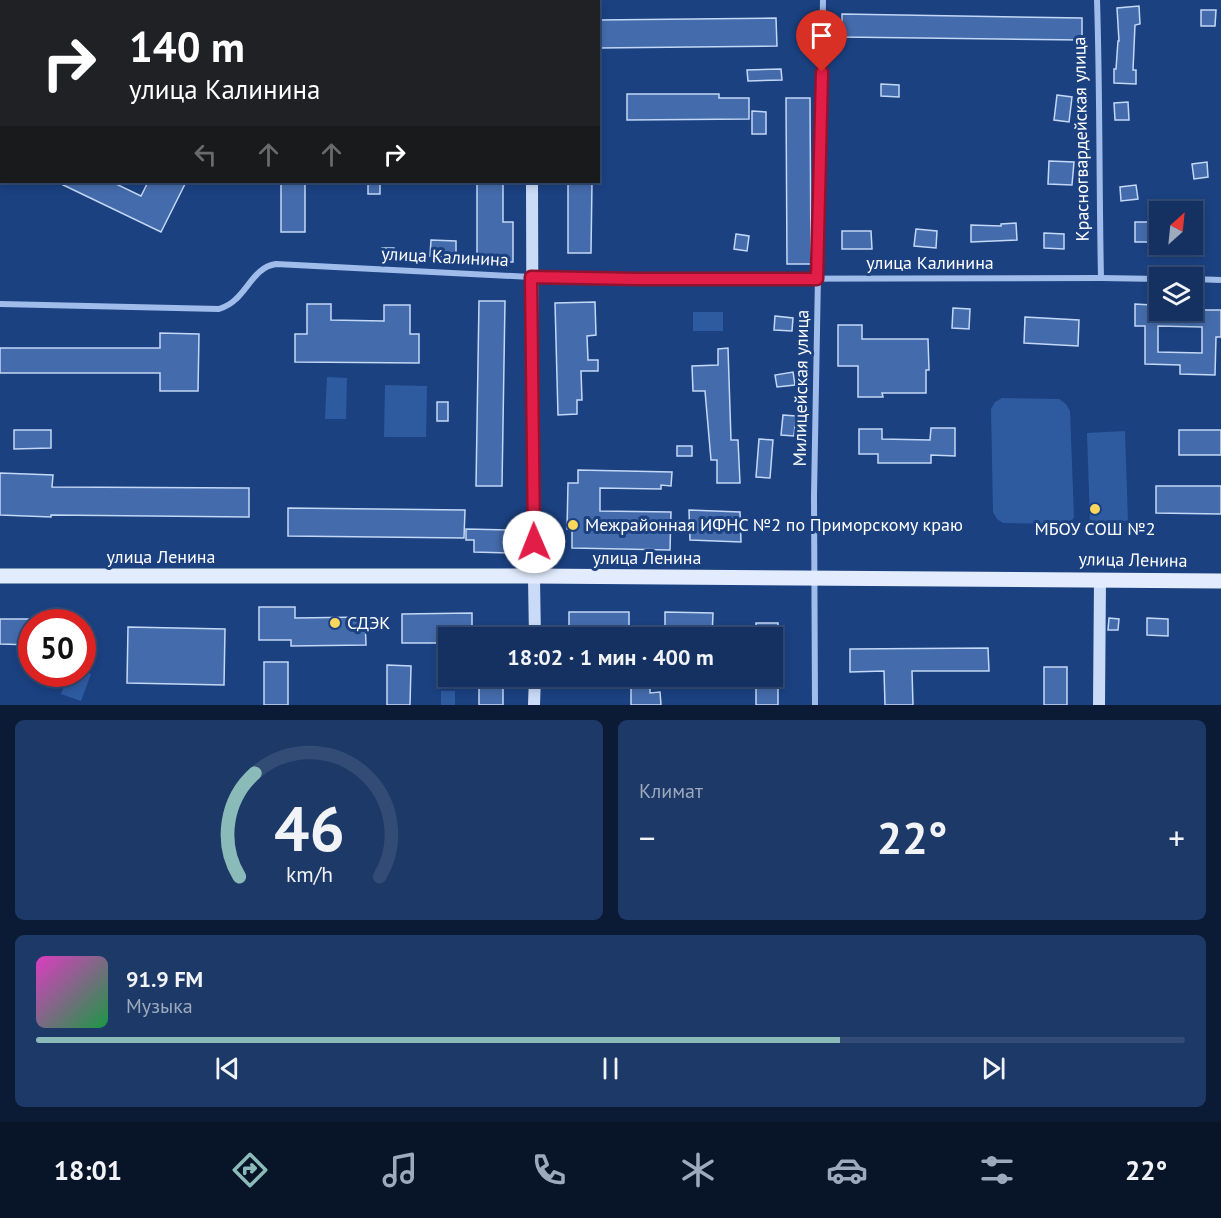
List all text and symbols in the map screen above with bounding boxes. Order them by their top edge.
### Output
pin [796,10,847,72]
text: 140 m [129,19,245,74]
icon: arrive [805,19,838,52]
icon: right [30,24,108,102]
street label: Красногвардейская улица [1067,36,1094,242]
text: улица Калинина [129,72,320,106]
icon: left [189,138,222,171]
icon: ahead [252,138,285,171]
icon: ahead [315,138,348,171]
icon: right [378,138,411,171]
north arrow [1149,201,1203,255]
map controls [1149,201,1203,321]
street label: улица Калинина [381,242,509,271]
street label: улица Калинина [866,251,994,274]
button: layers [1149,267,1203,321]
street label: Милицейская улица [788,309,813,466]
marker: МБОУ СОШ №2 [1088,502,1102,516]
position arrow [502,510,566,574]
place label: Межрайонная ИФНС №2 по Приморскому краю [585,513,963,536]
place label: МБОУ СОШ №2 [1034,517,1156,540]
marker: Межрайонная ИФНС №2 по Приморскому краю [566,518,580,532]
street label: улица Ленина [106,545,216,568]
street label: улица Ленина [592,546,702,569]
street label: улица Ленина [1078,547,1188,572]
speed limit sign: 50 [18,609,96,687]
place label: СДЭК [347,611,390,634]
marker: СДЭК [328,616,342,630]
text: 18:02 · 1 мин · 400 m [507,643,714,671]
text: Климат [639,778,703,804]
text: 46 [274,787,344,868]
text: 22° [877,808,947,866]
text: − [639,816,656,859]
text: + [1168,816,1185,859]
text: km/h [285,860,332,888]
text: 91.9 FM [126,965,203,993]
text: Музыка [126,993,193,1019]
icon: previous [211,1052,244,1085]
icon: pause [594,1052,627,1085]
icon: next [977,1052,1010,1085]
icon: directions [229,1149,271,1191]
icon: music [379,1149,421,1191]
icon: phone [528,1149,570,1191]
icon: climate [677,1149,719,1191]
icon: car [826,1149,868,1191]
icon: filters [976,1149,1018,1191]
text: 18:01 [54,1153,122,1187]
text: 22° [1125,1153,1167,1187]

